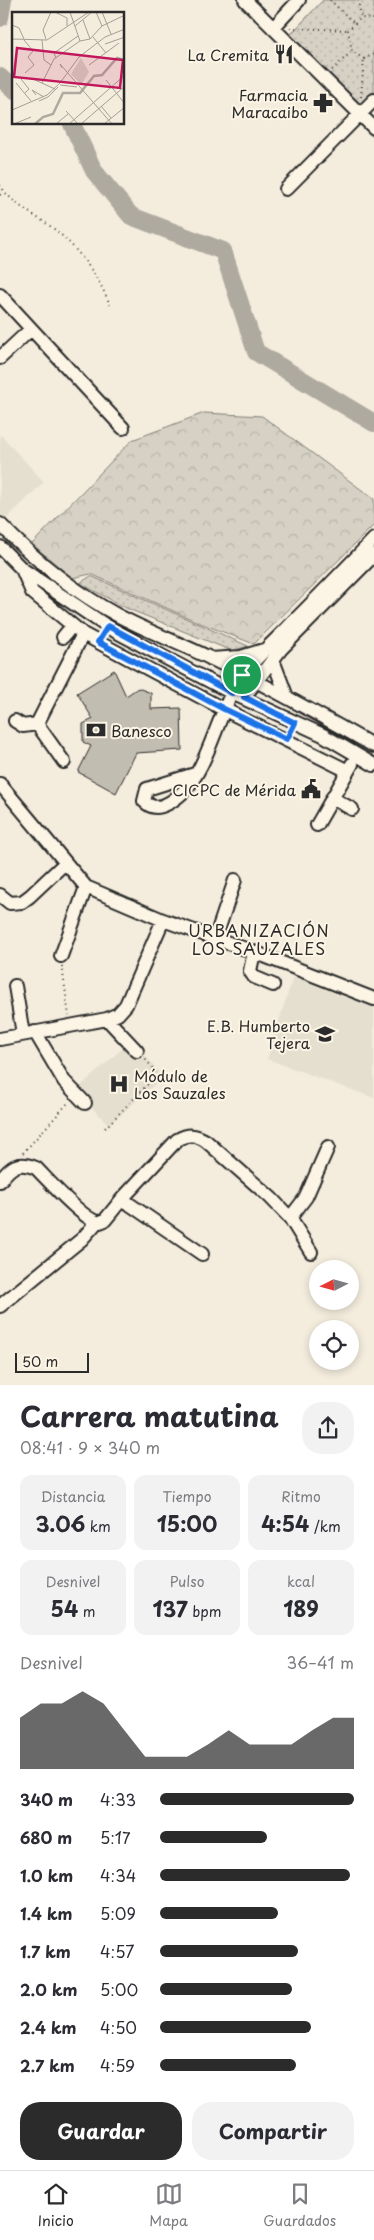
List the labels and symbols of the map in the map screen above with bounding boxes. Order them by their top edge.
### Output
inset map [12,12,125,125]
place label: La Cremita [187,43,270,66]
restaurant icon: La Cremita [273,43,295,65]
place label: Farmacia Maracaibo [231,83,309,123]
pharmacy icon: Farmacia Maracaibo [312,92,334,114]
pin [221,654,263,696]
bank icon: Banesco [85,719,107,741]
place label: Banesco [111,719,172,742]
place label: CICPC de Mérida [172,778,297,801]
public building icon: CICPC de Mérida [300,778,322,800]
district label: URBANIZACIÓN LOS SAUZALES [188,918,330,960]
place label: E.B. Humberto Tejera [207,1014,311,1054]
school or university icon: E.B. Humberto Tejera [314,1023,336,1045]
place label: Módulo de Los Sauzales [134,1064,226,1104]
hospital icon: Módulo de Los Sauzales [108,1073,130,1095]
north arrow [309,1260,359,1310]
scale bar [15,1350,89,1373]

